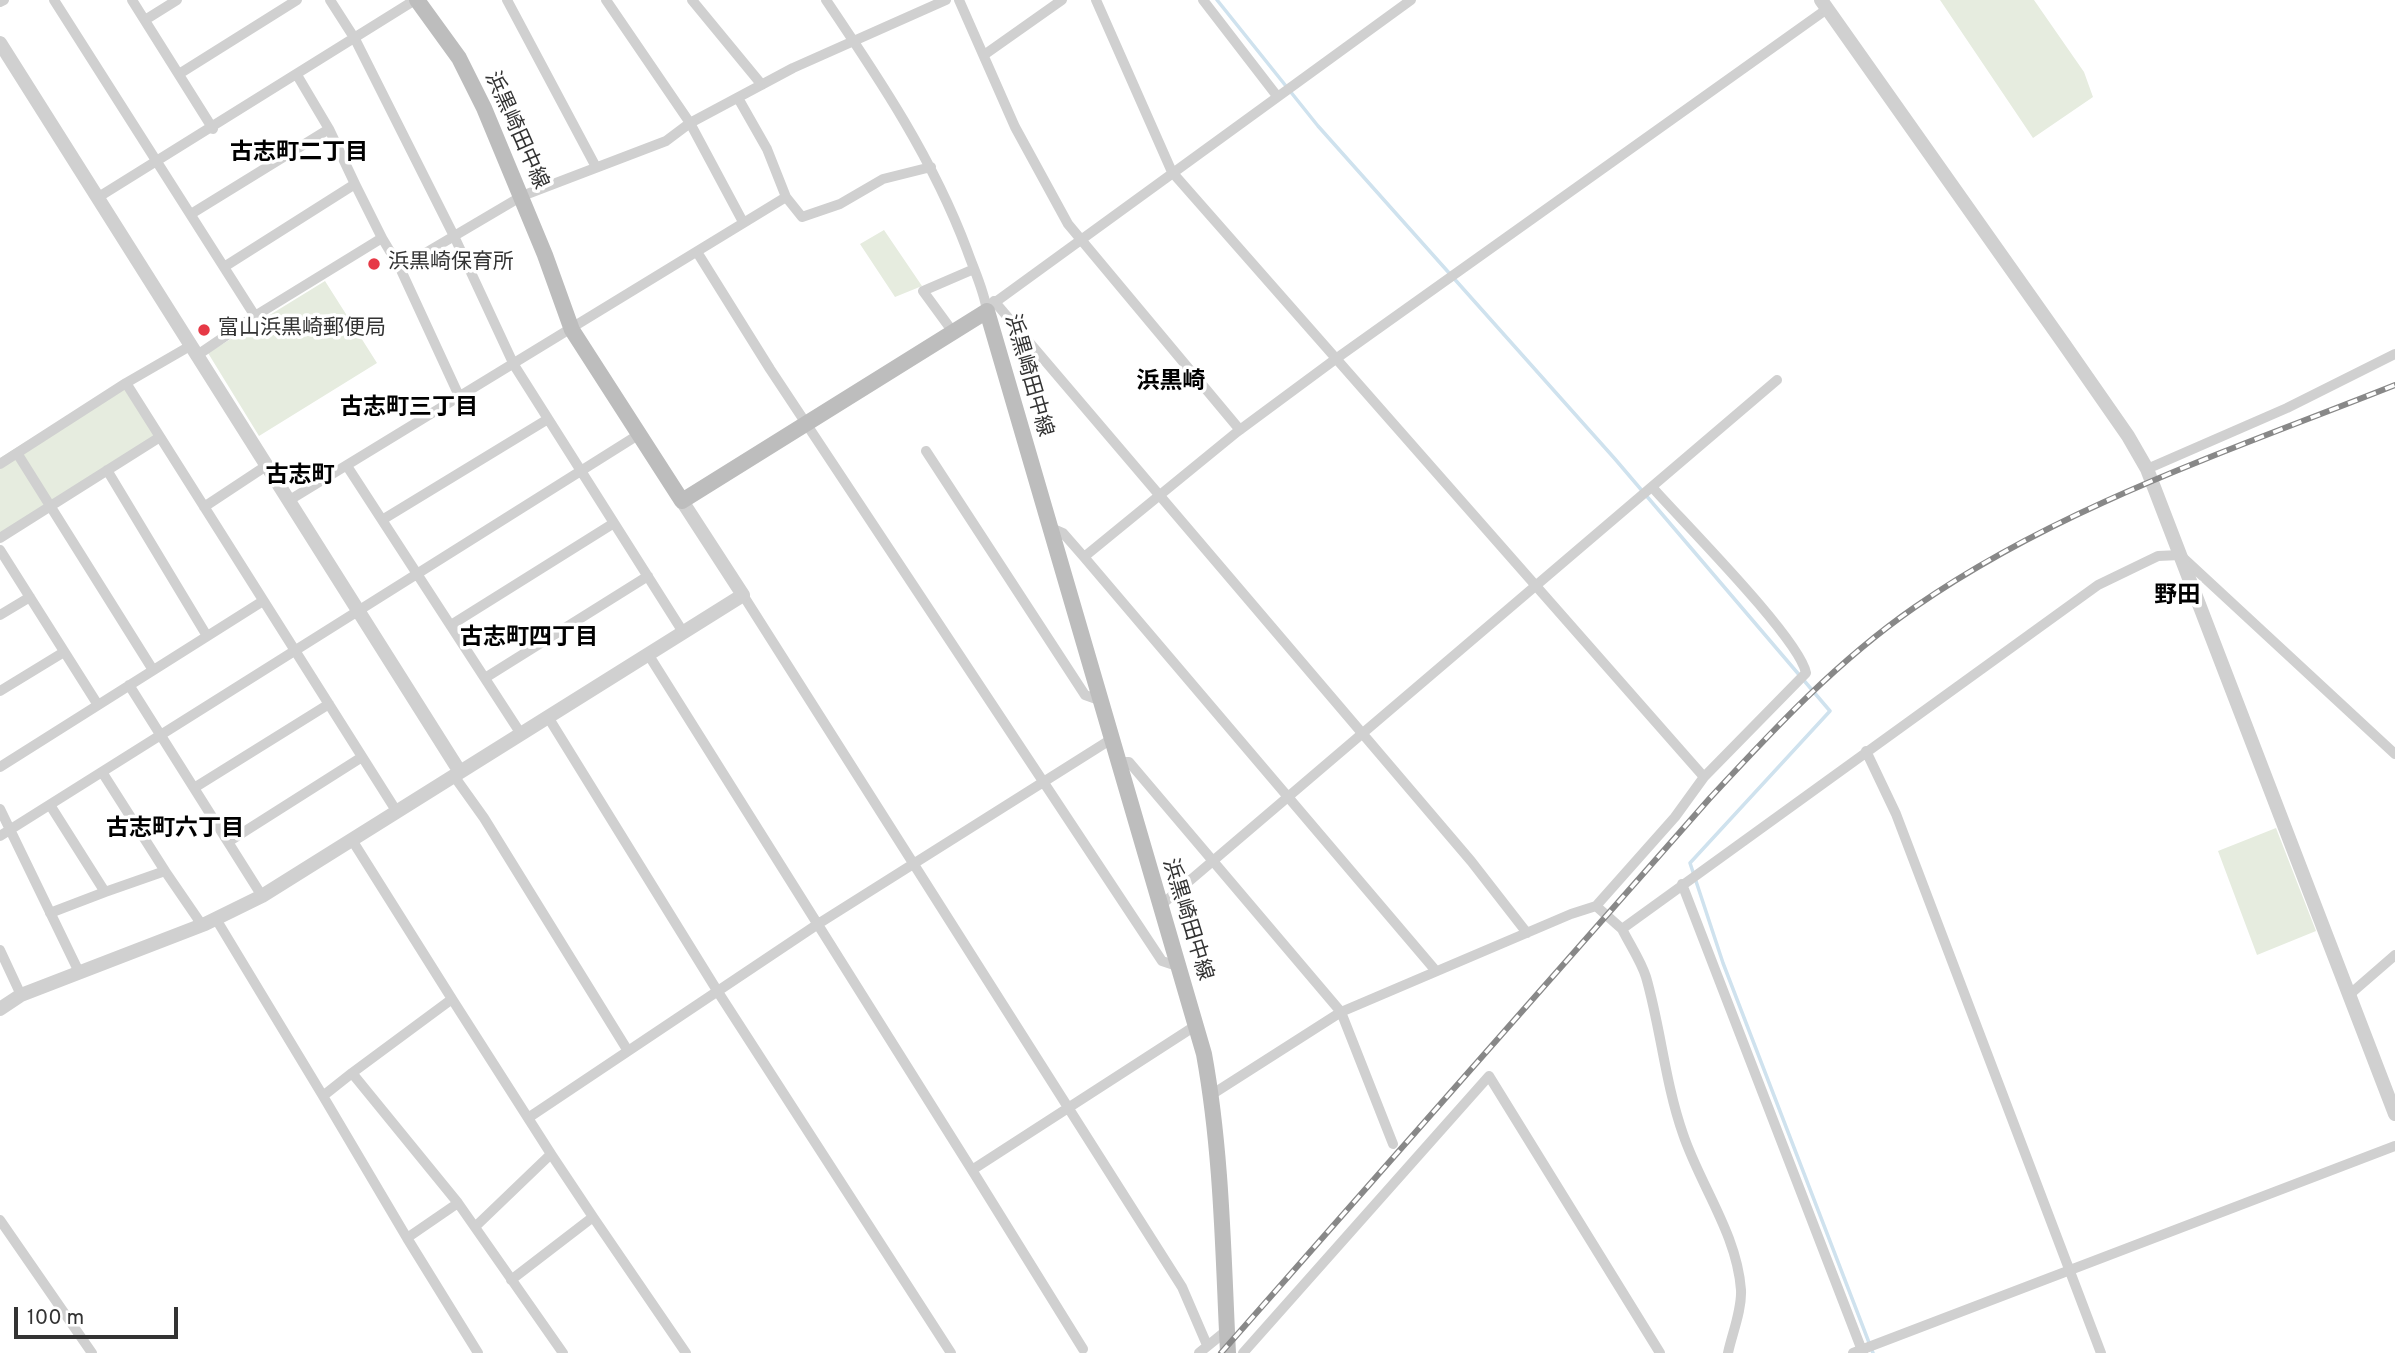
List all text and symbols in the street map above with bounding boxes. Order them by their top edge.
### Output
street label: 浜黒崎田中線 [478,68,552,194]
district label: 古志町二丁目 [230,140,368,168]
place label: 浜黒崎保育所 [388,251,514,277]
marker: 浜黒崎保育所 [366,256,382,272]
street label: 浜黒崎田中線 [998,312,1056,440]
place label: 富山浜黒崎郵便局 [218,317,386,343]
marker: 富山浜黒崎郵便局 [196,322,212,338]
district label: 浜黒崎 [1137,369,1205,397]
district label: 古志町三丁目 [340,395,478,423]
district label: 古志町 [266,463,334,491]
district label: 野田 [2154,583,2200,611]
district label: 古志町四丁目 [460,625,598,653]
district label: 古志町六丁目 [106,816,244,844]
street label: 浜黒崎田中線 [1156,856,1216,984]
scale bar [18,1294,182,1338]
text: 100 m [27,1305,84,1332]

